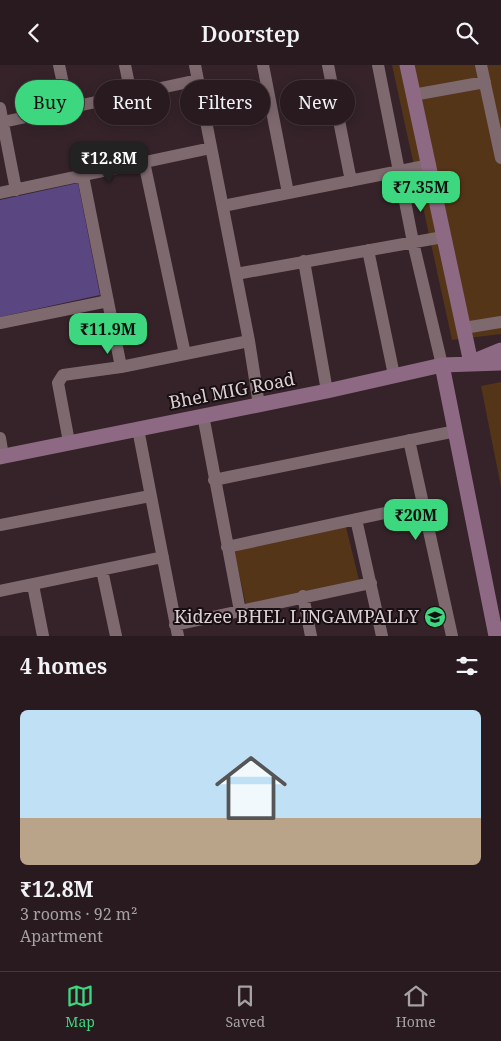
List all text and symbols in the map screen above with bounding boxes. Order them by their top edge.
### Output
text: Doorstep [201,18,300,48]
icon: back [20,19,48,47]
icon: search [453,19,481,47]
chip: Buy [15,80,84,125]
chip: Rent [94,80,170,125]
chip: Filters [180,80,270,125]
chip: New [280,80,355,125]
pin: ₹12.8M [68,141,150,184]
text: ₹12.8M [81,147,137,169]
pin: ₹7.35M [380,171,462,213]
text: ₹7.35M [393,176,449,198]
pin: ₹11.9M [67,313,149,355]
text: ₹11.9M [80,318,136,340]
street label: Bhel MIG Road [167,366,297,414]
pin: ₹20M [386,499,446,541]
text: ₹20M [395,504,437,526]
place label: Kidzee BHEL LINGAMPALLY [174,604,420,628]
school or university icon: Kidzee BHEL LINGAMPALLY [423,605,447,629]
text: 4 homes [20,652,107,680]
icon: filters [453,652,481,680]
icon: home [206,743,296,833]
text: ₹12.8M [20,875,94,903]
text: 3 rooms · 92 m² [20,903,137,925]
text: Apartment [20,925,103,947]
tab: Map [65,982,95,1031]
tab: Saved [225,982,265,1031]
tab: Home [396,982,436,1031]

